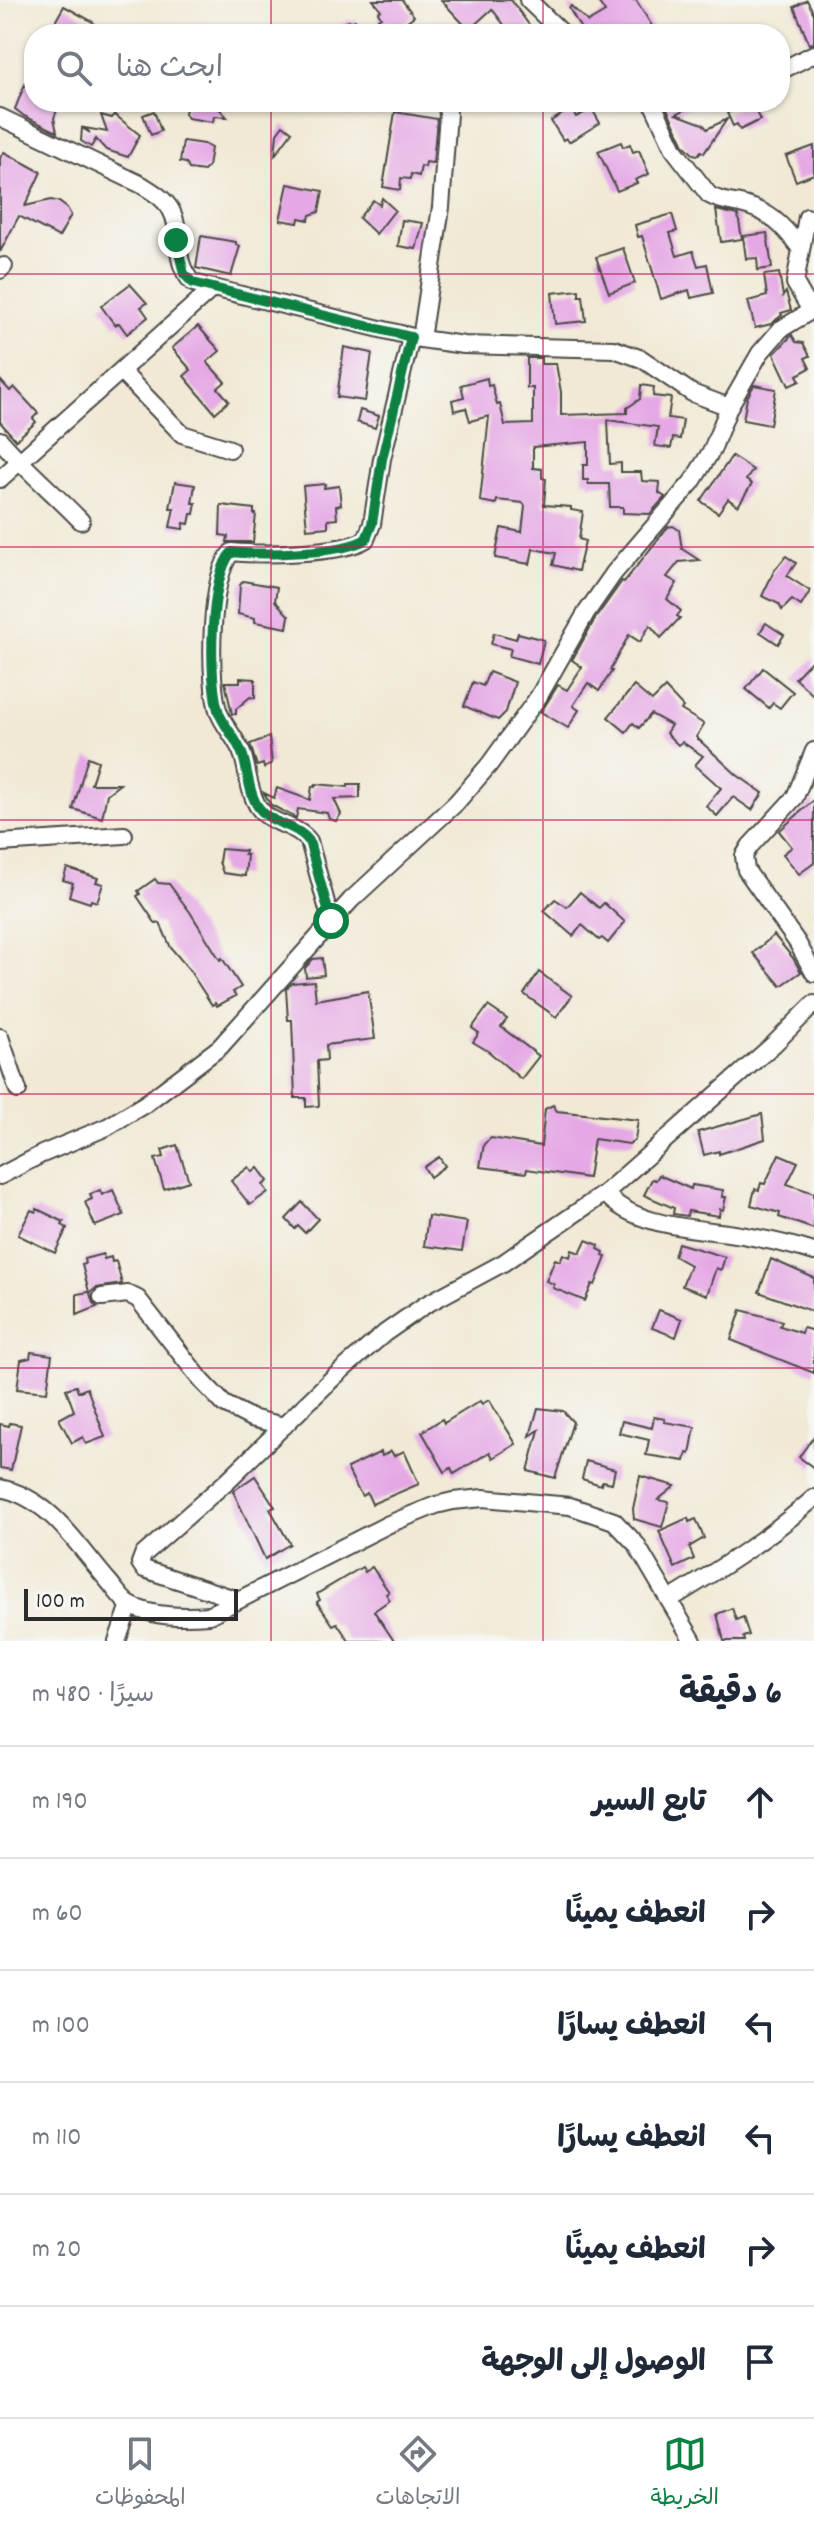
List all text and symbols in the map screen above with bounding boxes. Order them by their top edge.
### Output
search box [24,24,790,112]
icon: search [52,46,96,90]
text: ابحث هنا [116,49,223,92]
route end [158,222,194,258]
route start [313,903,349,939]
scale bar [24,1585,238,1621]
text: 100 m [36,1587,85,1618]
text: 6 دقيقة [679,1671,782,1720]
text: سيرًا · 480 m [32,1677,154,1714]
icon: ahead [738,1780,782,1824]
text: تابع السير [592,1783,706,1826]
text: 190 m [32,1784,88,1821]
icon: right [738,1892,782,1936]
text: انعطف يمينًا [565,1895,706,1938]
text: 60 m [32,1896,83,1933]
icon: left [738,2004,782,2048]
text: انعطف يسارًا [557,2007,706,2050]
text: 100 m [32,2008,90,2045]
icon: left [738,2116,782,2160]
text: انعطف يسارًا [557,2119,706,2162]
text: 110 m [32,2120,81,2157]
icon: right [738,2228,782,2272]
text: انعطف يمينًا [565,2231,706,2274]
text: 20 m [32,2232,81,2269]
icon: arrive [738,2340,782,2384]
text: الوصول إلى الوجهة [481,2343,706,2386]
tab: المحفوظات [95,2432,186,2516]
tab: الاتجاهات [375,2432,460,2516]
tab: الخريطة [650,2432,719,2516]

